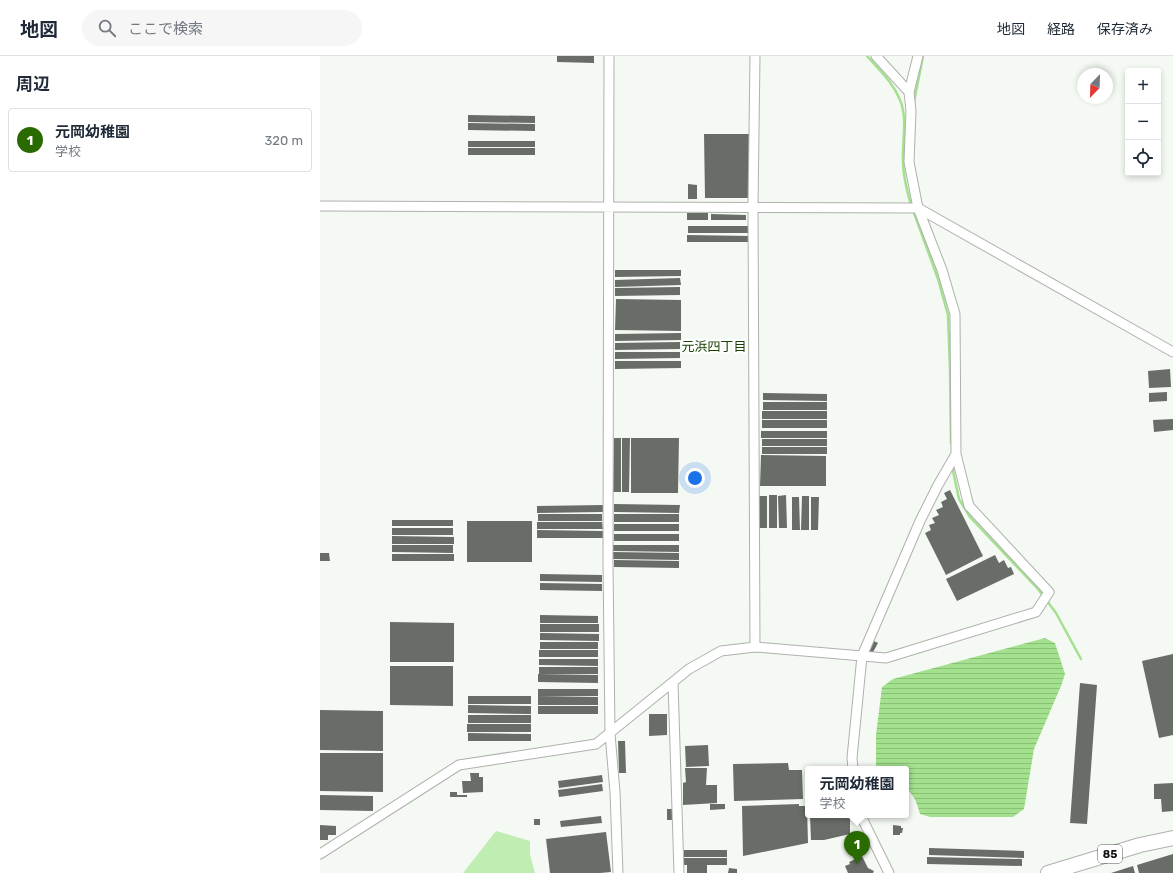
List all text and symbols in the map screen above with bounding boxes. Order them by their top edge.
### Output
search box [82,10,362,46]
icon: search [96,17,118,39]
text: 地図 [20,18,58,41]
text: ここで検索 [128,20,203,38]
text: 地図 [997,21,1025,38]
text: 経路 [1047,21,1075,38]
text: 保存済み [1097,21,1153,38]
north arrow [1077,68,1113,104]
map controls [1125,68,1161,176]
button: + [1125,68,1161,104]
text: 周辺 [16,74,50,94]
button: − [1125,104,1161,140]
text: 元岡幼稚園 [55,123,130,141]
text: 1 [27,133,33,148]
text: 320 m [265,133,303,148]
button: locate [1125,140,1161,176]
text: 学校 [55,144,81,159]
district label: 元浜四丁目 [681,339,747,354]
your location [685,468,705,488]
popup [805,766,909,818]
text: 元岡幼稚園 [819,775,895,793]
text: 学校 [819,796,846,811]
pin: 1 [844,831,870,864]
road number: 85 [1098,845,1122,863]

